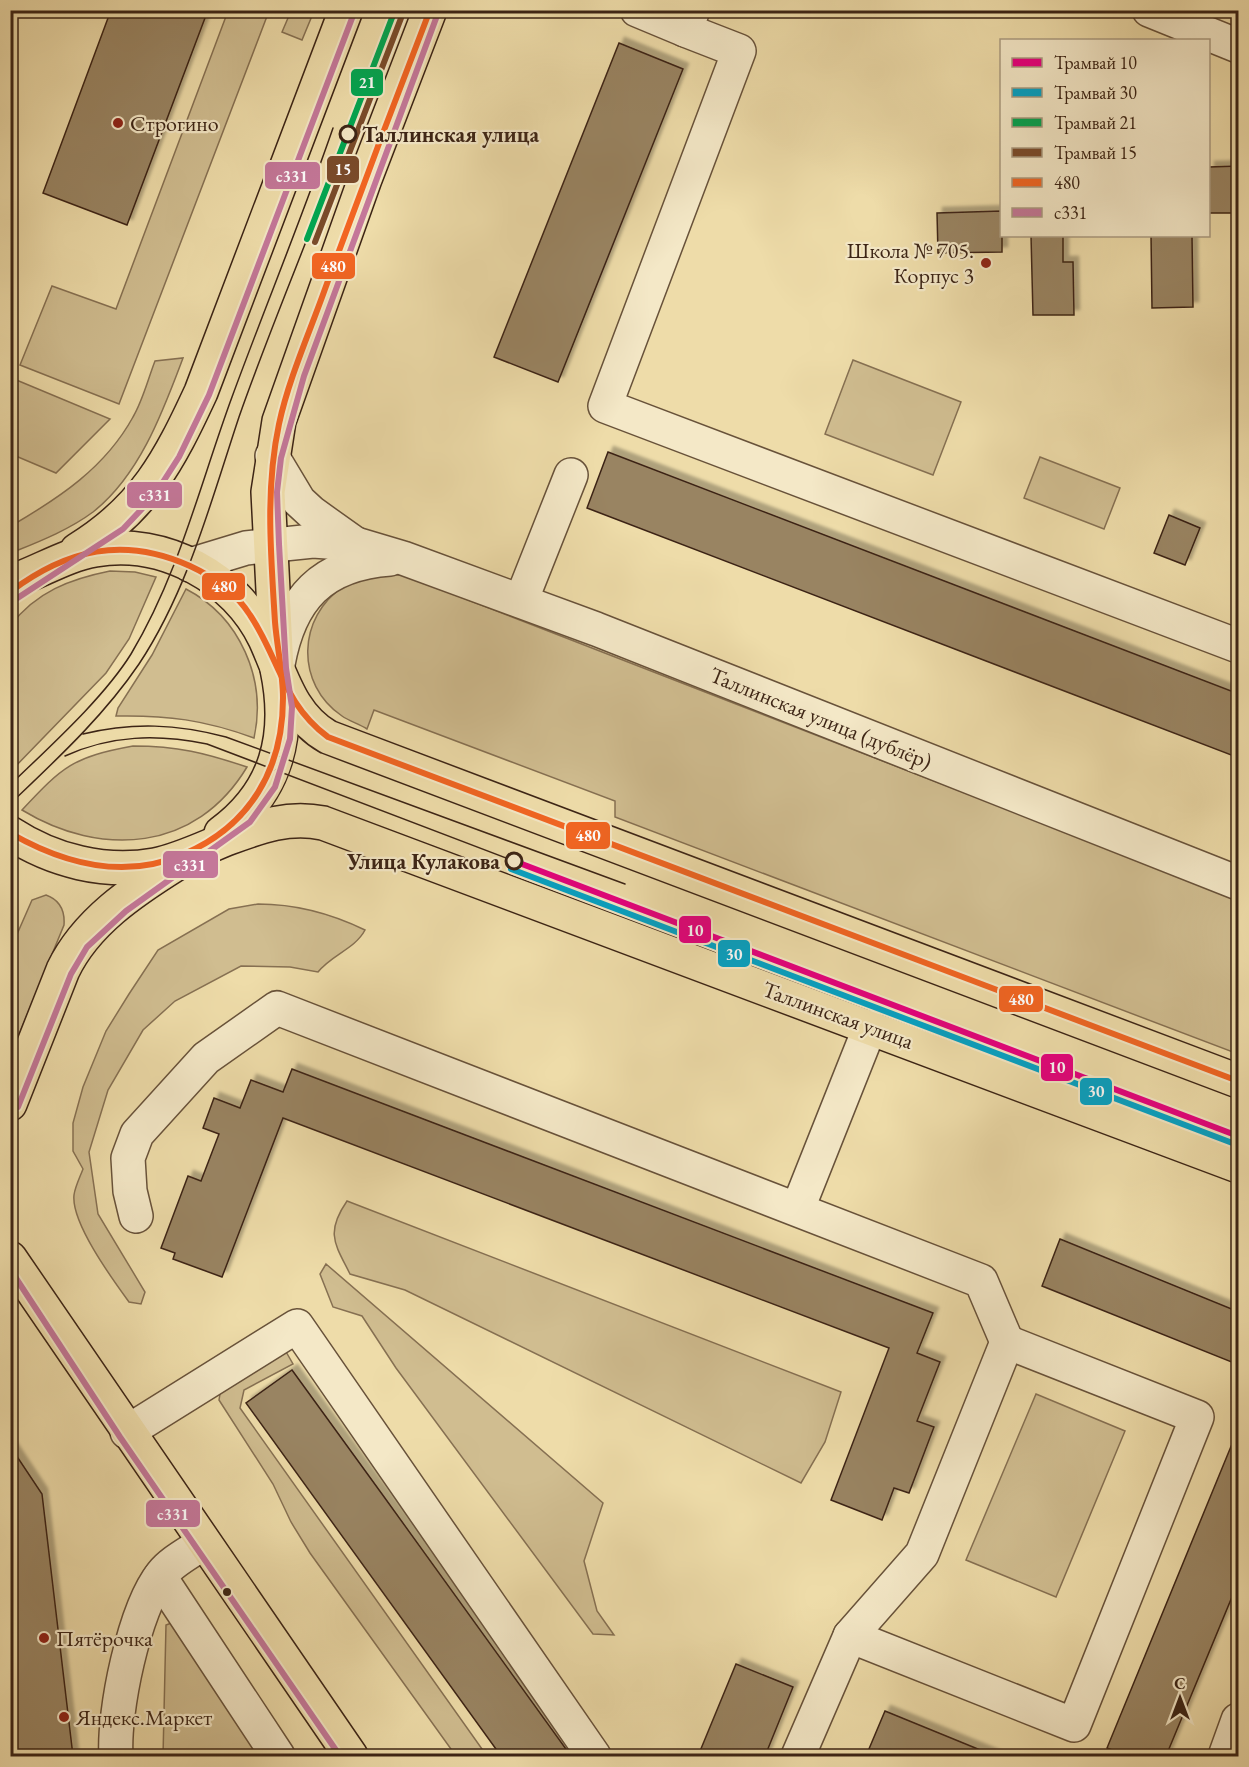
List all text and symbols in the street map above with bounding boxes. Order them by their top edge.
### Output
legend [1000,39,1210,237]
text: Трамвай 10 [1054,51,1137,74]
line badge: 21 [350,68,384,97]
text: 21 [359,72,375,93]
text: Трамвай 30 [1054,81,1137,104]
place label: Строгино [130,109,219,138]
text: Трамвай 21 [1054,111,1137,134]
marker: Строгино [111,116,125,130]
place label: Таллинская улица [362,120,540,149]
marker: Таллинская улица [339,125,357,143]
text: Трамвай 15 [1054,141,1137,164]
line badge: 15 [326,155,360,184]
text: 15 [335,159,351,180]
line badge: с331 [264,161,321,190]
text: с331 [276,166,308,187]
text: 480 [1054,171,1080,194]
text: с331 [1054,201,1087,224]
place label: Школа № 705. Корпус 3 [847,236,974,290]
line badge: 480 [311,252,356,280]
text: 480 [320,256,346,277]
marker: Школа № 705. Корпус 3 [979,256,993,270]
line badge: с331 [126,481,183,509]
text: с331 [139,485,171,506]
line badge: 480 [201,572,246,601]
text: 480 [211,576,237,597]
street label: Таллинская улица (дублёр) [706,660,936,776]
line badge: 480 [565,821,611,850]
text: 480 [575,825,601,846]
place label: Улица Кулакова [346,847,500,876]
line badge: с331 [162,850,219,879]
marker: Улица Кулакова [505,852,523,870]
text: с331 [174,855,206,876]
line badge: 10 [678,915,712,944]
text: 10 [687,920,704,941]
line badge: 30 [717,939,751,968]
text: 30 [726,944,743,965]
street label: Таллинская улица [758,974,918,1056]
line badge: 480 [998,985,1044,1013]
text: 480 [1008,989,1034,1010]
line badge: 10 [1040,1053,1074,1082]
text: 10 [1049,1057,1066,1078]
line badge: 30 [1079,1077,1113,1106]
text: 30 [1088,1081,1105,1102]
line badge: с331 [145,1499,201,1528]
text: с331 [157,1504,189,1525]
unlabelled marker [221,1586,233,1598]
place label: Пятёрочка [56,1624,153,1653]
marker: Пятёрочка [37,1631,51,1645]
north arrow [1150,1668,1210,1728]
text: С [1174,1673,1186,1694]
place label: Яндекс.Маркет [75,1703,212,1732]
marker: Яндекс.Маркет [57,1710,71,1724]

